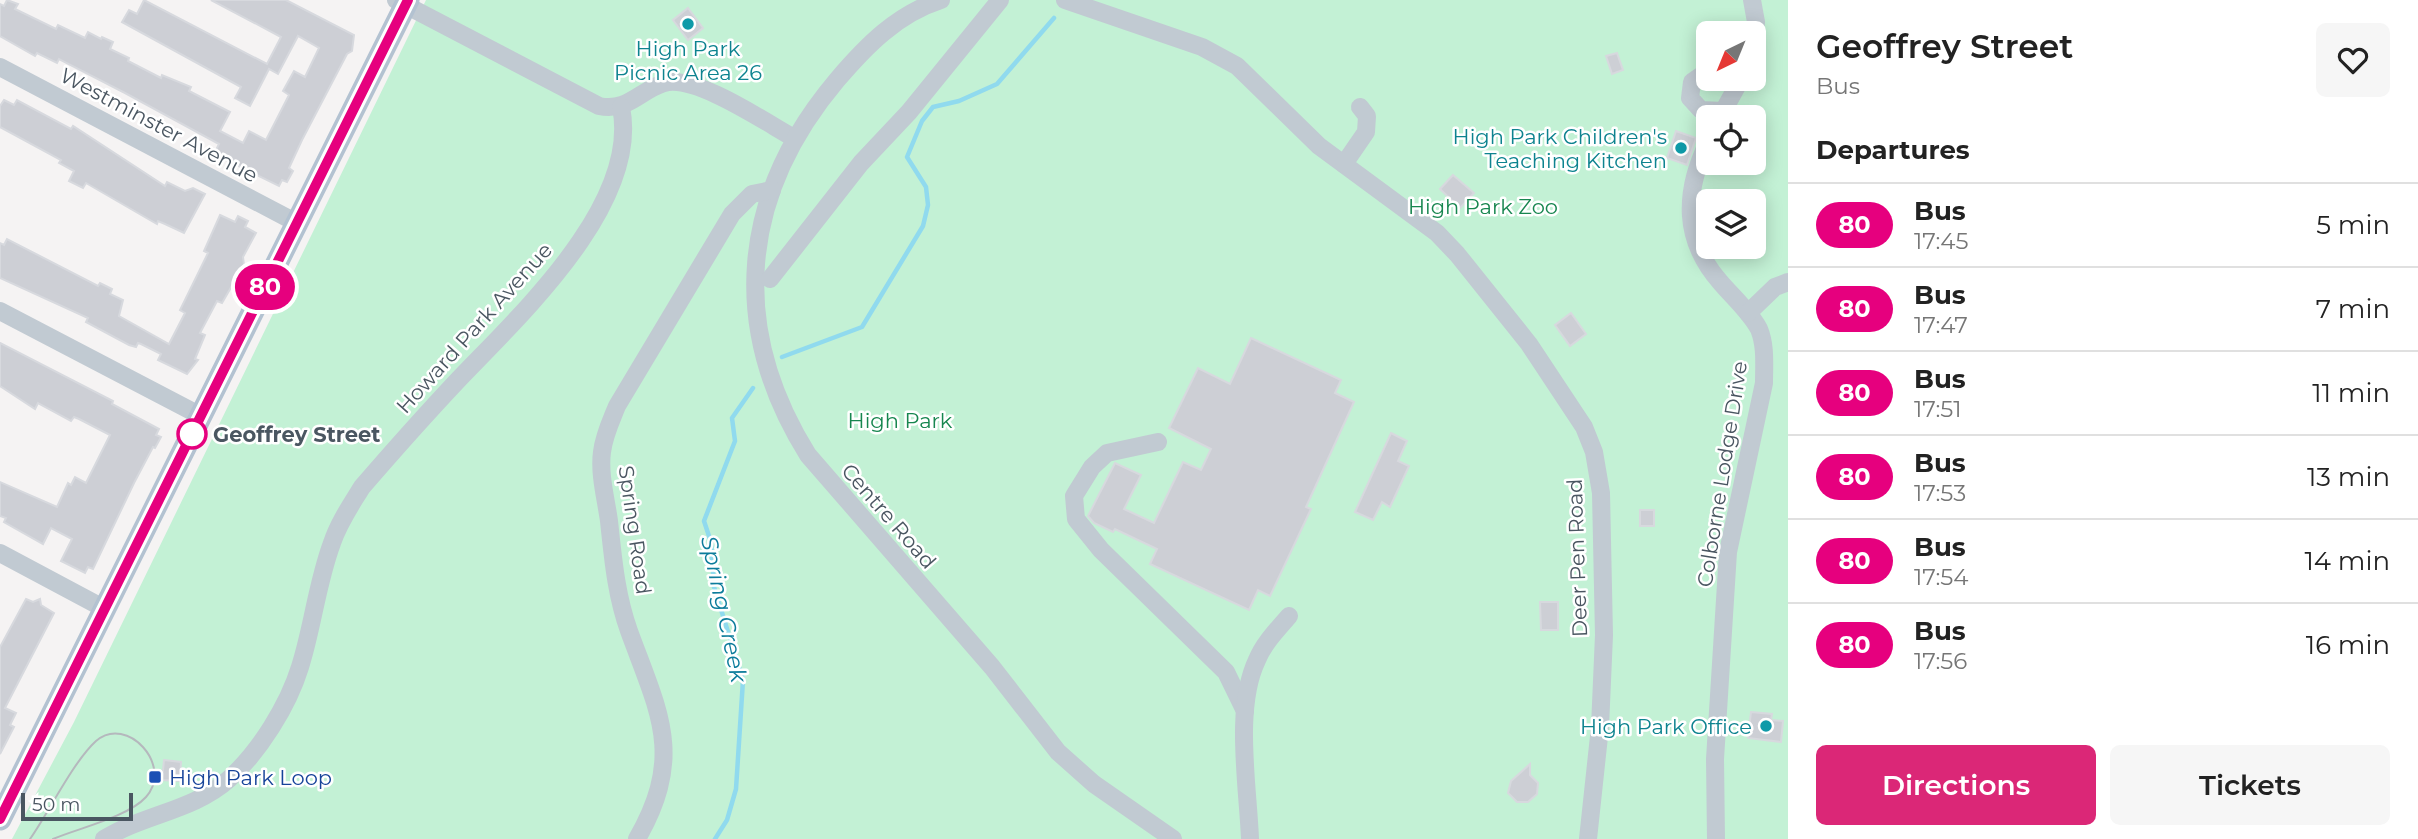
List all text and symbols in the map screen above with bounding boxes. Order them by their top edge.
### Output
marker: High Park Picnic Area 26 [680,16,696,32]
north arrow [1696,21,1766,91]
map controls [1696,21,1766,259]
button: heart [2316,23,2390,97]
text: Geoffrey Street [1816,26,2073,66]
place label: High Park Picnic Area 26 [614,36,762,85]
street label: Westminster Avenue [56,62,262,188]
text: Bus [1816,72,1860,100]
button: locate [1696,105,1766,175]
place label: High Park Children's Teaching Kitchen [1453,124,1667,173]
text: Departures [1816,134,1970,166]
marker: High Park Children's Teaching Kitchen [1673,140,1689,156]
button: layers [1696,189,1766,259]
park label: High Park Zoo [1408,194,1558,219]
text: Bus [1914,195,1966,227]
text: 5 min [2316,209,2390,241]
text: 80 [1838,210,1871,239]
text: 17:45 [1914,227,1968,255]
street label: Howard Park Avenue [391,238,557,418]
line badge: 80 [233,264,296,310]
text: 80 [249,272,281,301]
text: Bus [1914,279,1966,311]
text: 7 min [2316,293,2390,325]
text: 80 [1838,294,1871,323]
text: 17:47 [1914,311,1968,339]
street label: Colborne Lodge Drive [1692,359,1752,589]
text: Bus [1914,363,1966,395]
text: 11 min [2312,377,2390,409]
text: 80 [1838,378,1871,407]
text: 17:51 [1914,395,1962,423]
park label: High Park [848,408,953,433]
marker: Geoffrey Street [177,419,207,449]
place label: Geoffrey Street [213,422,380,447]
text: Bus [1914,447,1966,479]
street label: Centre Road [837,458,941,574]
text: 13 min [2307,461,2390,493]
text: 80 [1838,462,1871,491]
street label: Spring Road [614,464,656,596]
street label: Deer Pen Road [1562,478,1592,638]
text: 17:53 [1914,479,1966,507]
text: Bus [1914,531,1966,563]
water label: Spring Creek [695,533,753,686]
text: 14 min [2304,545,2390,577]
text: 80 [1838,546,1871,575]
text: 17:54 [1914,563,1969,591]
text: Bus [1914,615,1966,647]
text: 16 min [2306,629,2390,661]
text: 80 [1838,630,1871,659]
text: 17:56 [1914,647,1967,675]
place label: High Park Office [1580,714,1752,739]
marker: High Park Office [1758,718,1774,734]
button: Directions [1816,745,2096,825]
button: Tickets [2110,745,2390,825]
place label: High Park Loop [169,765,332,790]
marker: High Park Loop [147,769,163,785]
scale bar [21,790,133,822]
text: 50 m [32,793,80,816]

